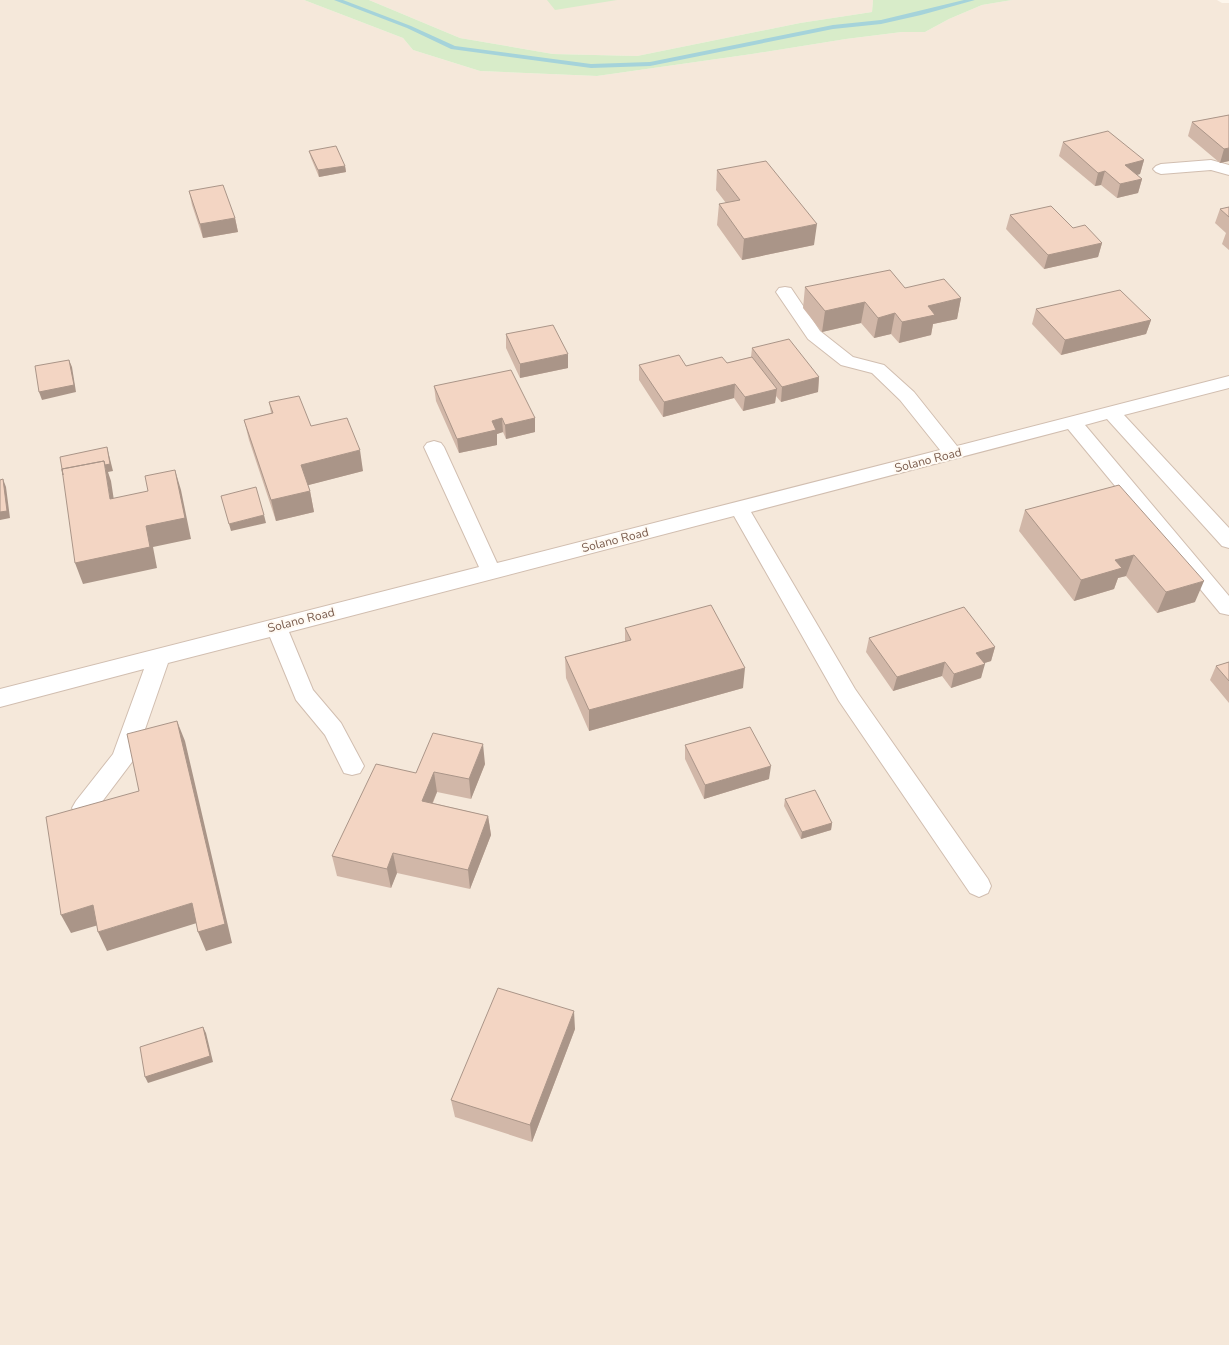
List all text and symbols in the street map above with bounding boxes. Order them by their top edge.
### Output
street label: Solano Road [893,444,963,476]
street label: Solano Road [580,524,650,556]
street label: Solano Road [266,604,336,636]

